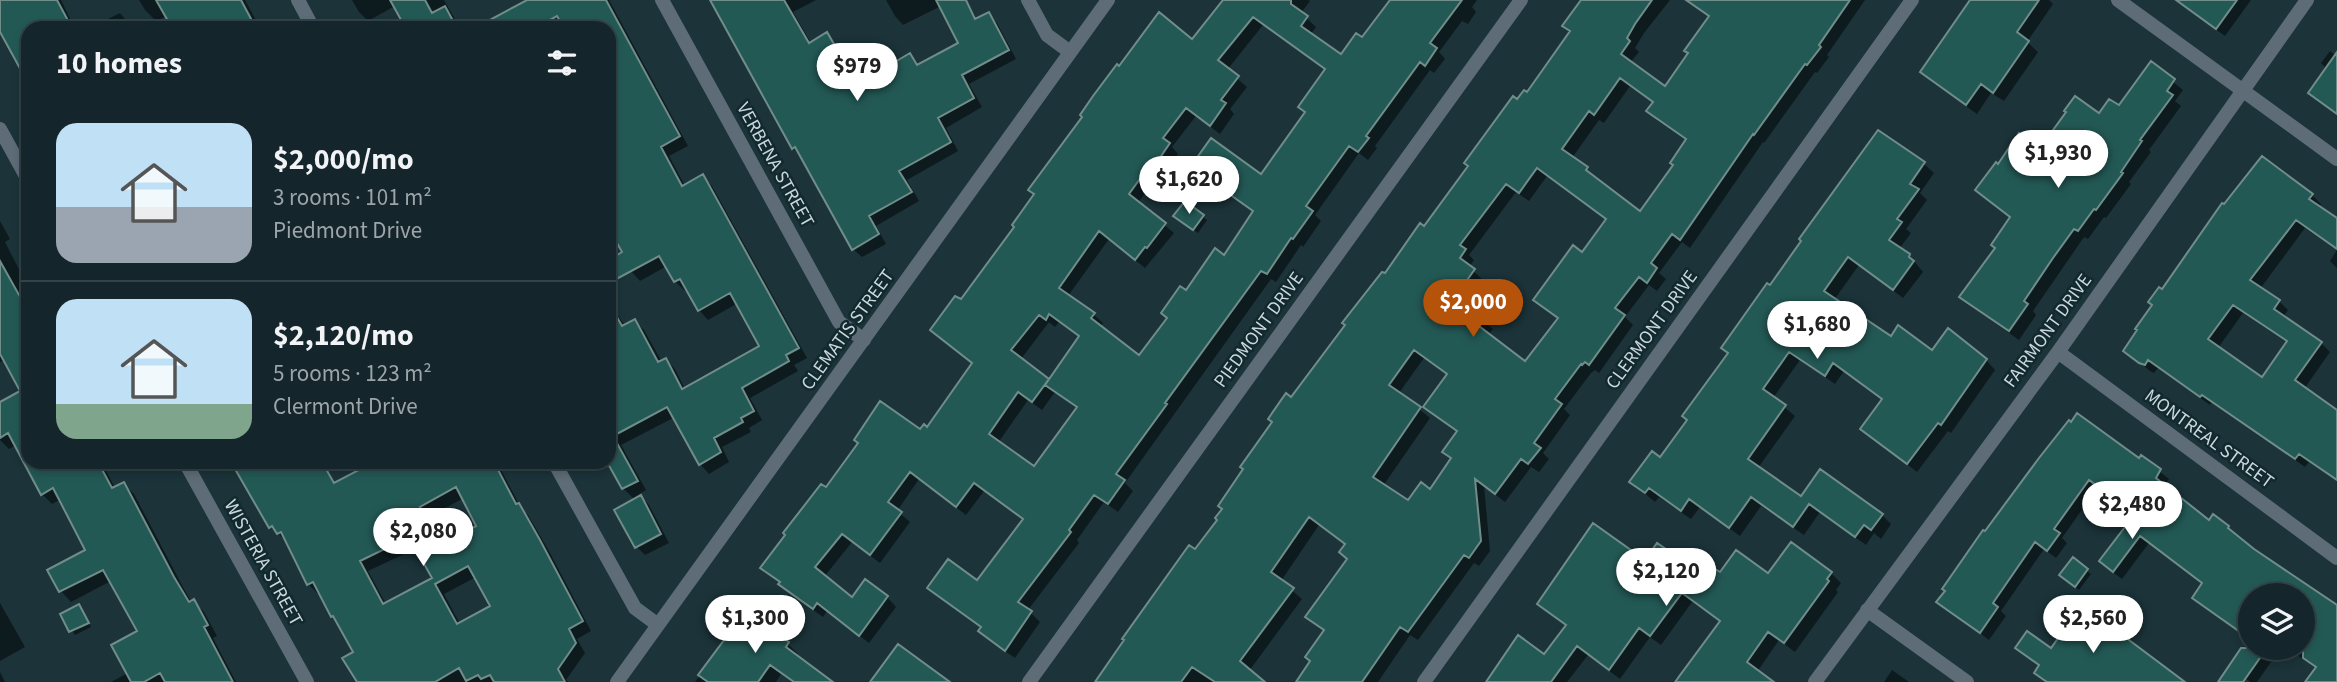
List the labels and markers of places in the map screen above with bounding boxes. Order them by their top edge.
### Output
pin: $979 [816,43,898,103]
pin: $1,930 [2001,130,2115,190]
pin: $1,620 [1132,156,1246,216]
pin: $2,000 [1416,280,1530,339]
pin: $1,680 [1760,302,1874,361]
pin: $2,480 [2075,482,2189,541]
pin: $2,080 [366,508,480,568]
pin: $2,120 [1609,548,1723,608]
pin: $1,300 [698,596,812,655]
pin: $2,560 [2036,596,2150,655]

